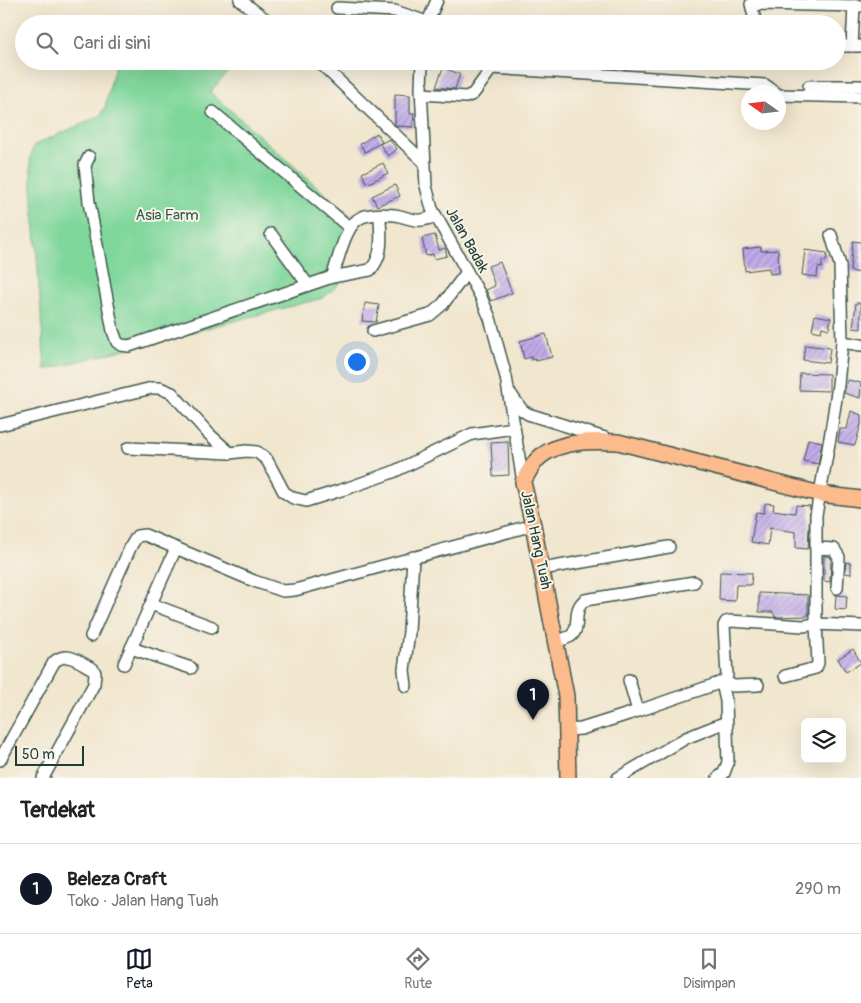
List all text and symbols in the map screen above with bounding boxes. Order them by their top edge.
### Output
search box [15,15,846,70]
icon: search [33,29,61,57]
text: Cari di sini [73,31,150,55]
north arrow [741,85,786,130]
street label: Jalan Badak [441,204,493,277]
park label: Asia Farm [135,206,199,225]
your location [344,349,370,375]
street label: Jalan Hang Tuah [516,489,556,591]
pin: 1 [517,679,549,720]
map controls [801,718,846,763]
button: layers [801,718,846,763]
scale bar [15,743,84,766]
text: 50 m [22,746,55,763]
text: Terdekat [20,797,95,824]
text: Beleza Craft [67,867,167,891]
text: 1 [33,879,39,899]
text: 290 m [795,879,841,899]
text: Toko · Jalan Hang Tuah [67,891,219,911]
tab: Peta [125,945,153,992]
tab: Rute [404,945,432,992]
tab: Disimpan [683,945,736,992]

